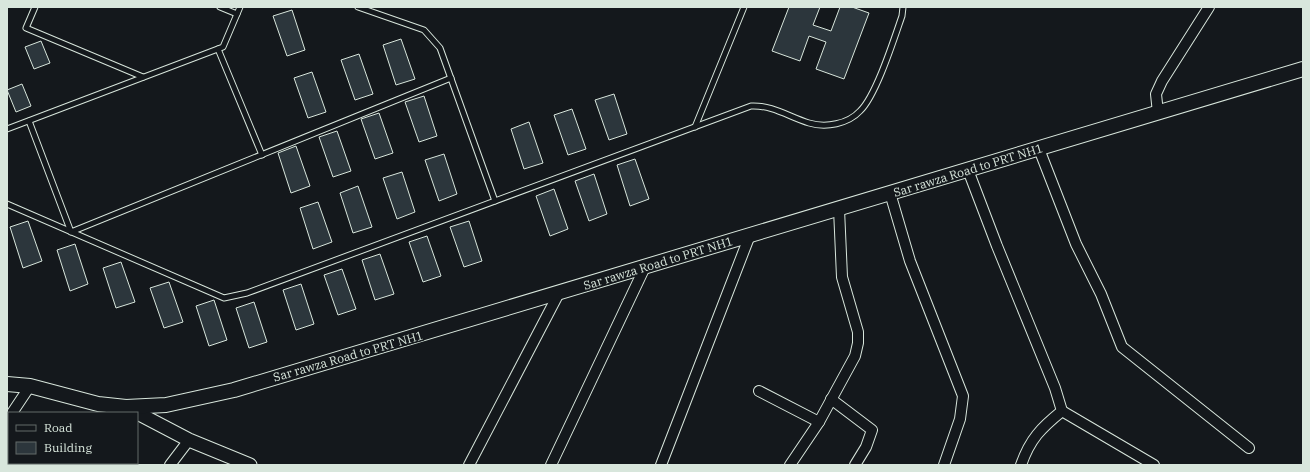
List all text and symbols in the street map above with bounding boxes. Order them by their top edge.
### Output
street label: Sar rawza Road to PRT NH1 [892,140,1044,200]
street label: Sar rawza Road to PRT NH1 [582,233,734,293]
street label: Sar rawza Road to PRT NH1 [271,327,425,385]
legend [8,412,138,464]
text: Road [44,420,73,435]
text: Building [44,440,92,455]

